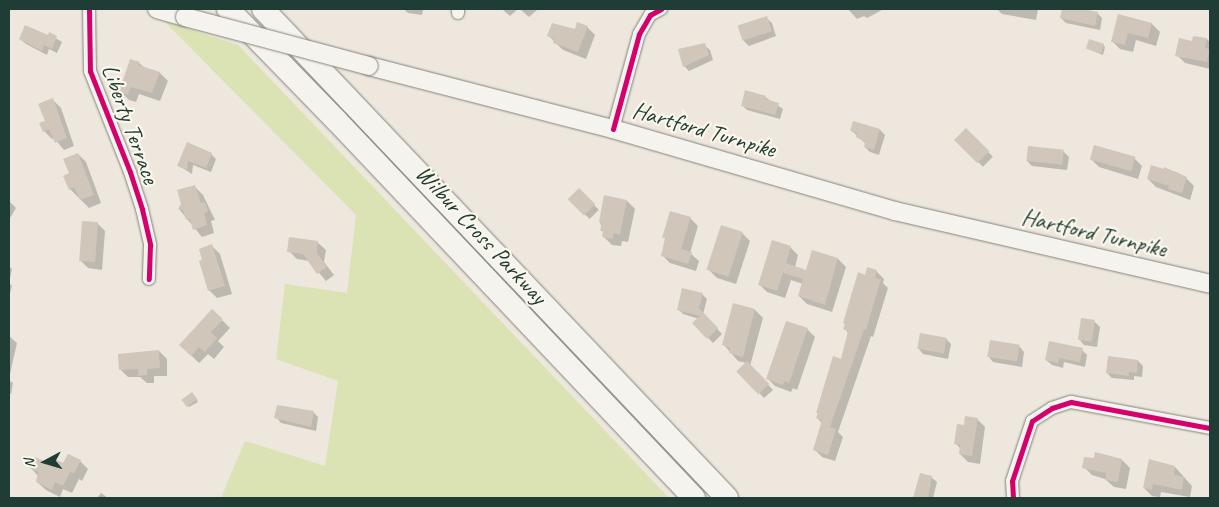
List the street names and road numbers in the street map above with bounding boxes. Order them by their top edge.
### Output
street label: Liberty Terrace [95,61,165,187]
street label: Hartford Turnpike [629,96,779,164]
street label: Wilbur Cross Parkway [409,160,553,310]
street label: Hartford Turnpike [1019,202,1169,264]

